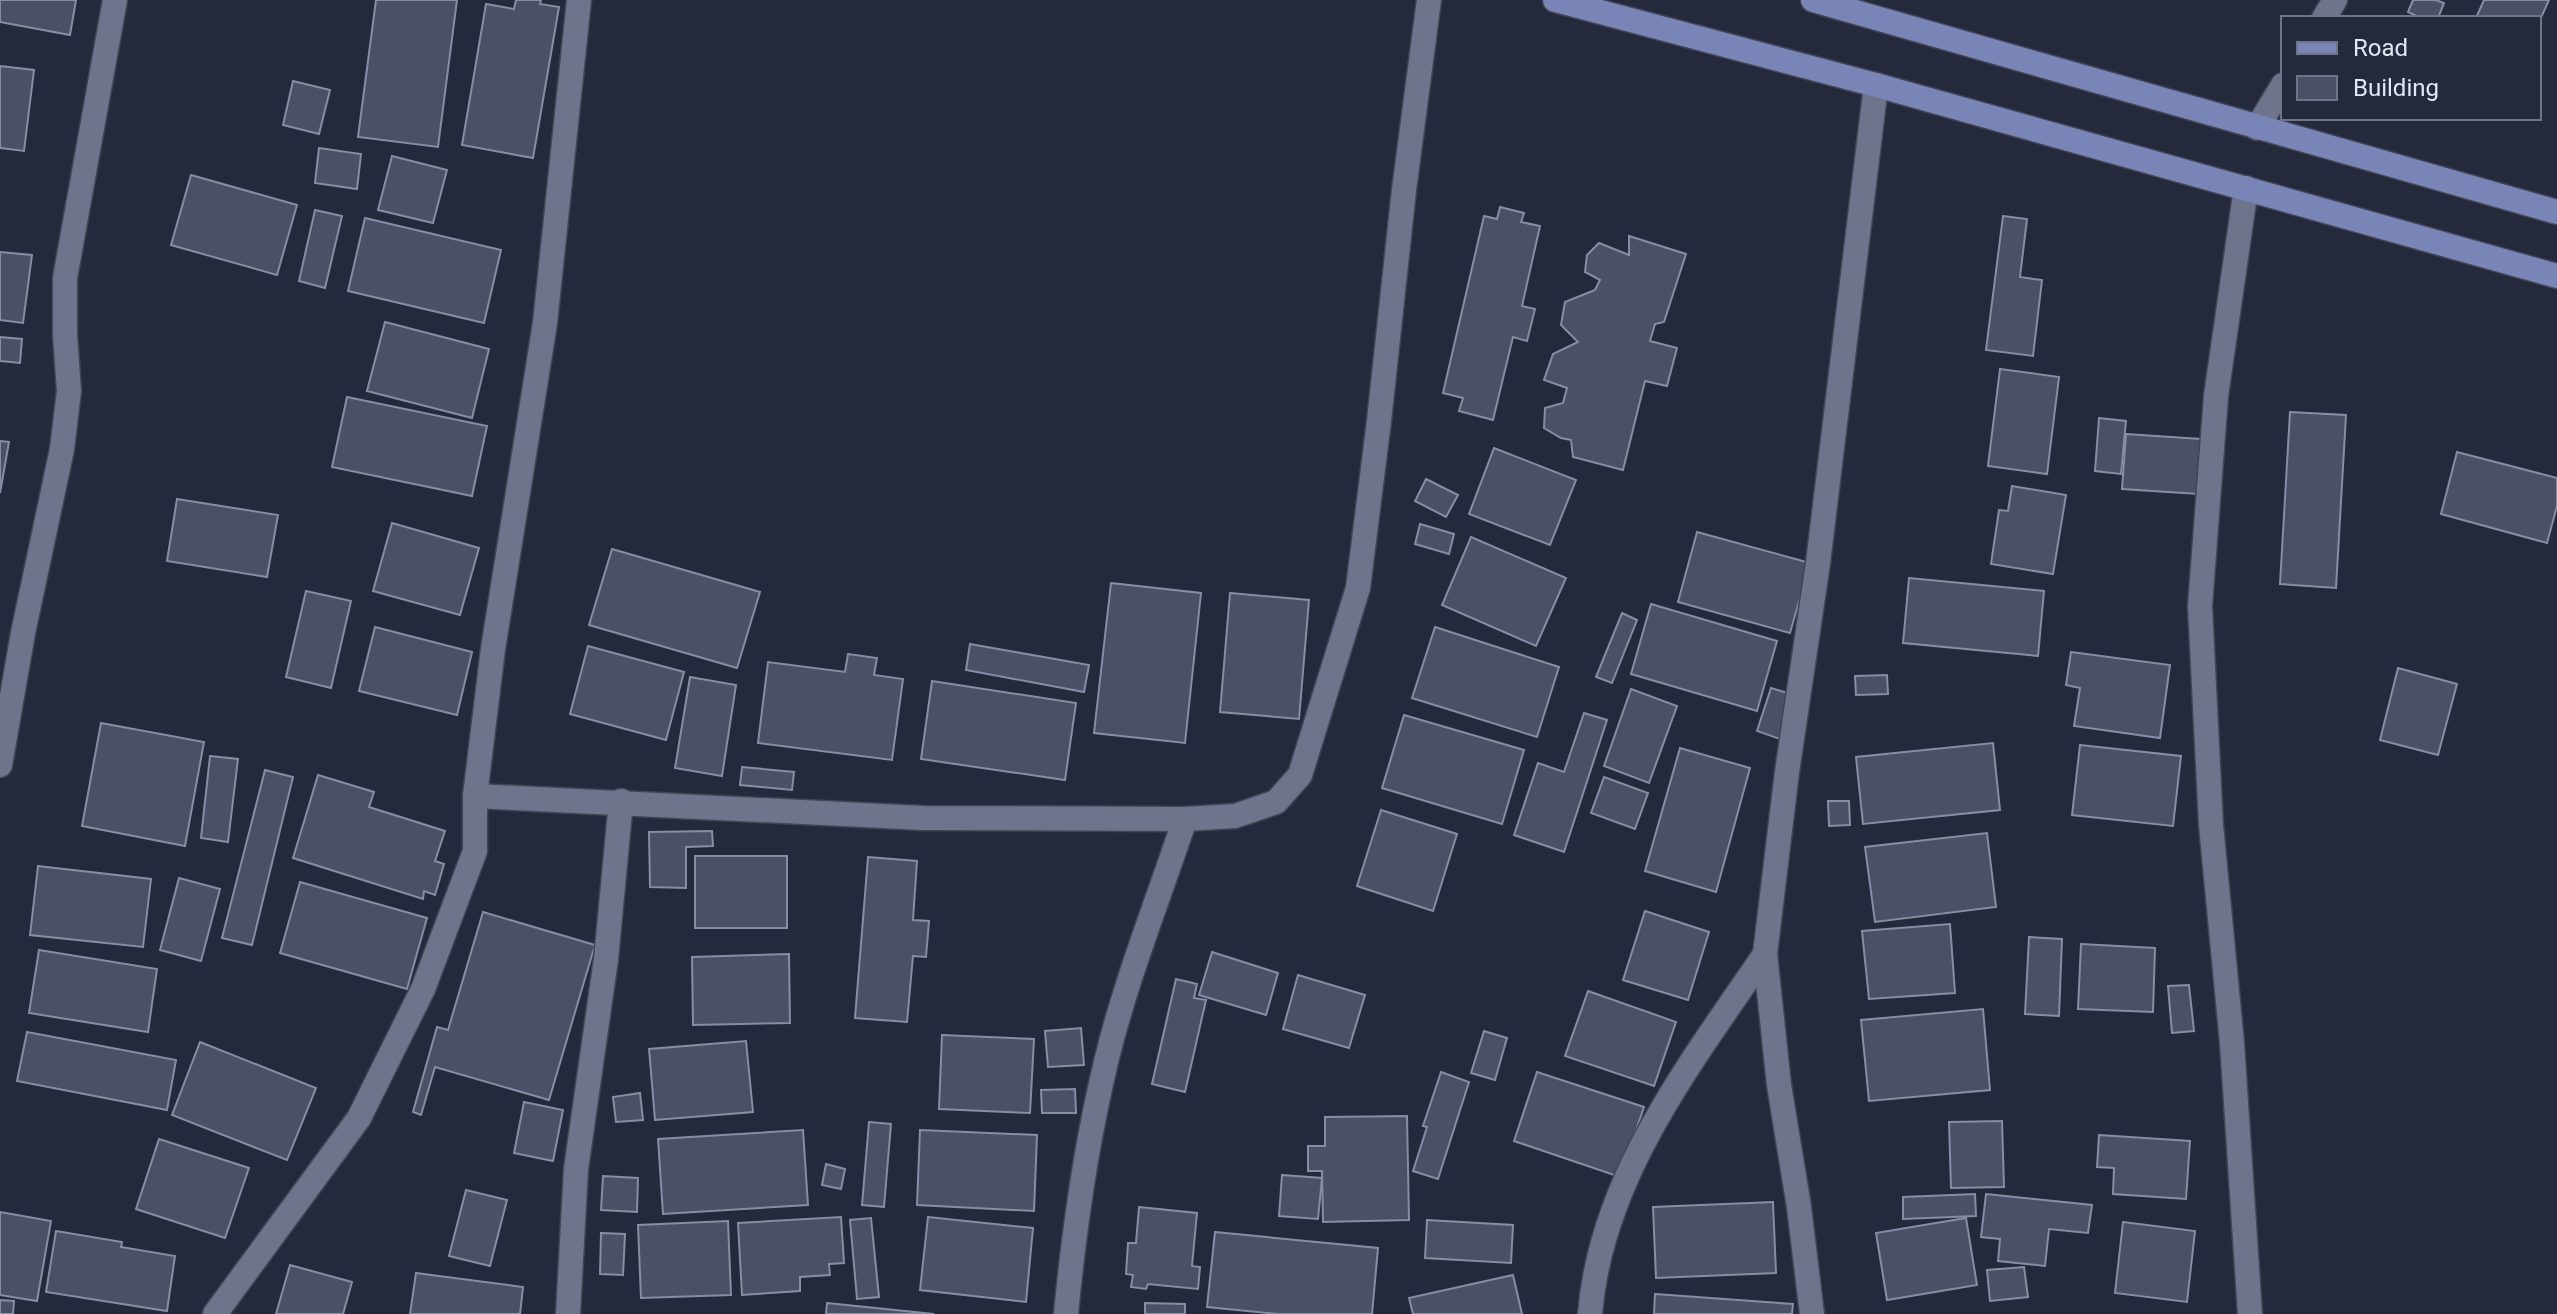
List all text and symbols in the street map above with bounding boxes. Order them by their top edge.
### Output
legend [2281,16,2541,120]
text: Road [2353,34,2408,62]
text: Building [2353,74,2439,102]

